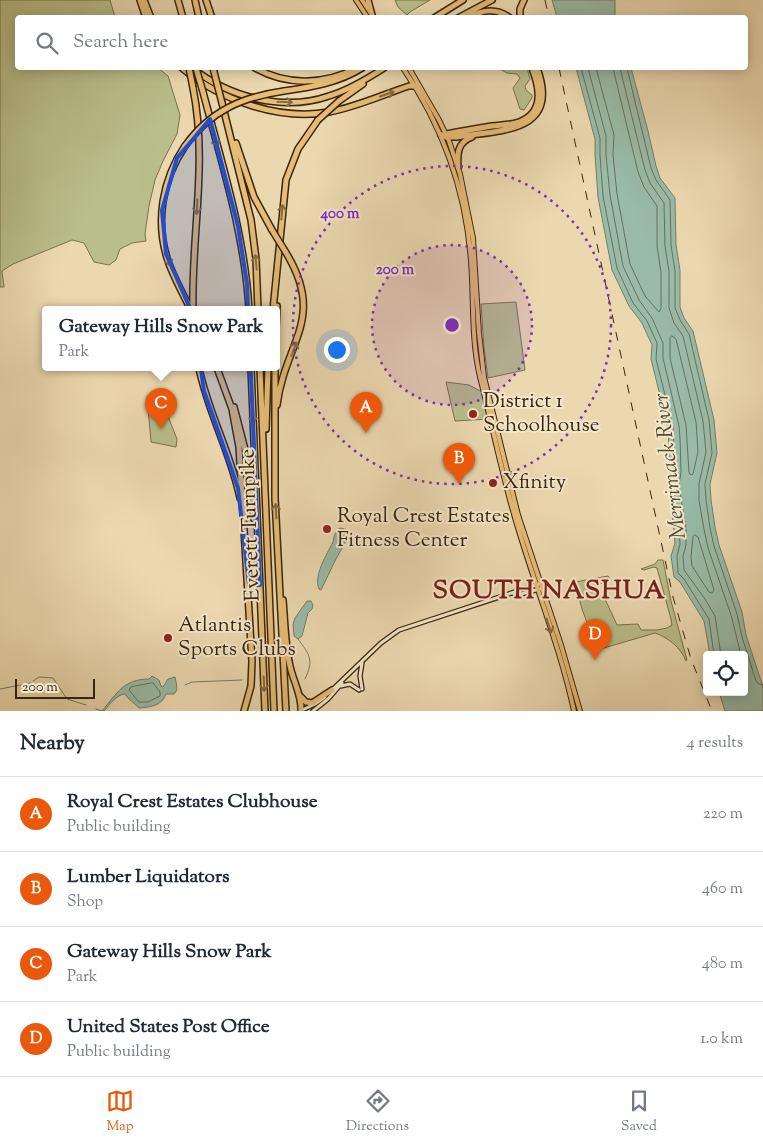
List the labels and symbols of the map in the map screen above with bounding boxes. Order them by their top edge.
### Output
one-way arrow [379,89,394,98]
one-way arrow [277,97,293,106]
one-way arrow [211,131,220,147]
one-way arrow [193,198,202,214]
one-way arrow [277,204,287,220]
text: 400 m [320,204,360,225]
one-way arrow [164,251,173,266]
one-way arrow [251,254,260,270]
text: 200 m [376,260,415,281]
centre of rings [443,316,461,334]
your location [324,337,350,363]
one-way arrow [290,342,299,358]
place label: District 1 Schoolhouse [483,387,600,441]
pin: C [145,388,177,429]
water label: Merrimack River [646,391,696,541]
pin: A [350,392,382,433]
one-way arrow [249,408,258,424]
marker: District 1 Schoolhouse [467,408,479,420]
pin: B [443,443,475,484]
street label: Everett Turnpike [233,448,269,602]
place label: Xfinity [503,468,567,498]
marker: Xfinity [487,477,499,489]
place label: Royal Crest Estates Fitness Center [337,502,510,556]
one-way arrow [271,503,280,519]
marker: Royal Crest Estates Fitness Center [321,523,333,535]
district label: SOUTH NASHUA [432,573,666,610]
place label: Atlantis Sports Clubs [178,611,296,665]
one-way arrow [545,617,554,633]
pin: D [579,619,611,660]
marker: Atlantis Sports Clubs [162,632,174,644]
one-way arrow [259,675,269,691]
scale bar [15,676,95,699]

